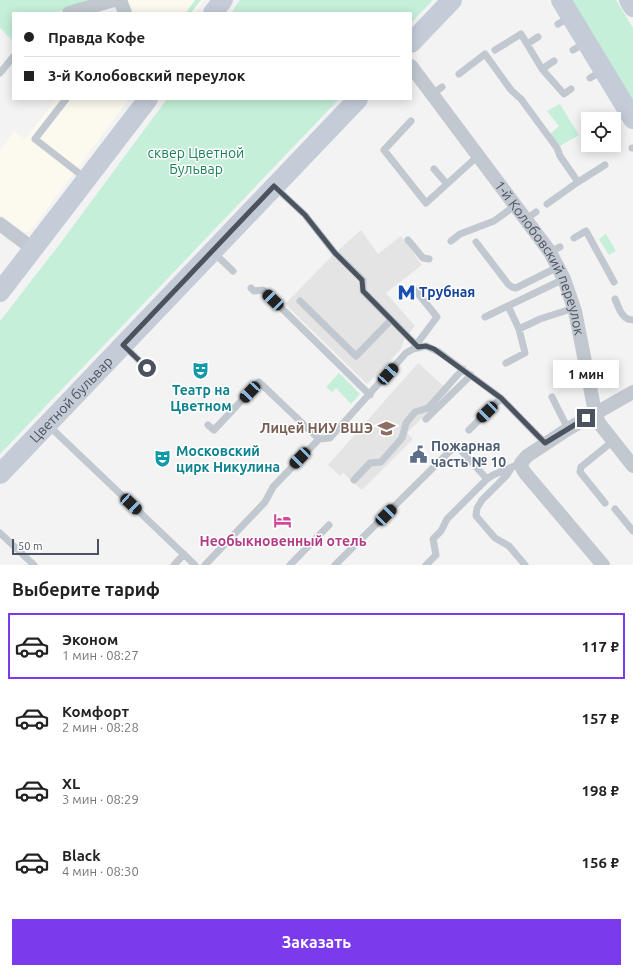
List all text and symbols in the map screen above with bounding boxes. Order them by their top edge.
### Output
text: Правда Кофе [48,29,145,46]
text: 3-й Колобовский переулок [48,67,245,84]
map controls [581,112,621,152]
button: locate [581,112,621,152]
park label: сквер Цветной Бульвар [148,145,244,177]
street label: 1-й Колобовский переулок [491,177,588,337]
metro station icon: Трубная [396,282,416,302]
place label: Трубная [419,284,475,300]
car [260,287,286,313]
street label: Цветной бульвар [26,353,116,446]
route start [138,359,156,377]
theatre icon: Театр на Цветном [191,360,211,380]
callout: 1 мин [553,360,619,388]
car [376,361,400,387]
text: 1 мин [568,367,604,381]
car [237,379,263,405]
place label: Театр на Цветном [170,382,232,414]
car [474,399,500,425]
route end [577,409,595,427]
school or university icon: Лицей НИУ ВШЭ [376,418,396,438]
place label: Лицей НИУ ВШЭ [260,420,373,436]
place label: Пожарная часть № 10 [431,438,506,470]
place label: Московский цирк Никулина [176,443,280,475]
public building icon: Пожарная часть № 10 [408,444,428,464]
car [287,445,313,471]
theatre icon: Московский цирк Никулина [153,449,173,469]
car [118,491,144,517]
car [373,502,399,528]
hotel icon: Необыкновенный отель [273,511,293,531]
place label: Необыкновенный отель [200,533,367,549]
scale bar [12,537,99,556]
text: 50 m [18,540,42,552]
text: Выберите тариф [12,579,160,599]
icon: car [14,628,50,664]
text: Эконом [62,631,118,648]
text: 117 ₽ [582,638,619,655]
text: 1 мин · 08:27 [62,648,139,662]
icon: car [14,700,50,736]
text: Комфорт [62,703,129,720]
text: 157 ₽ [582,710,619,727]
text: 2 мин · 08:28 [62,720,139,734]
icon: car [14,772,50,808]
text: XL [62,775,80,792]
text: 198 ₽ [582,782,619,799]
text: 3 мин · 08:29 [62,792,139,806]
icon: car [14,844,50,880]
text: Black [62,847,101,864]
text: 156 ₽ [582,854,619,871]
text: 4 мин · 08:30 [62,864,139,878]
button: Заказать [12,919,621,965]

